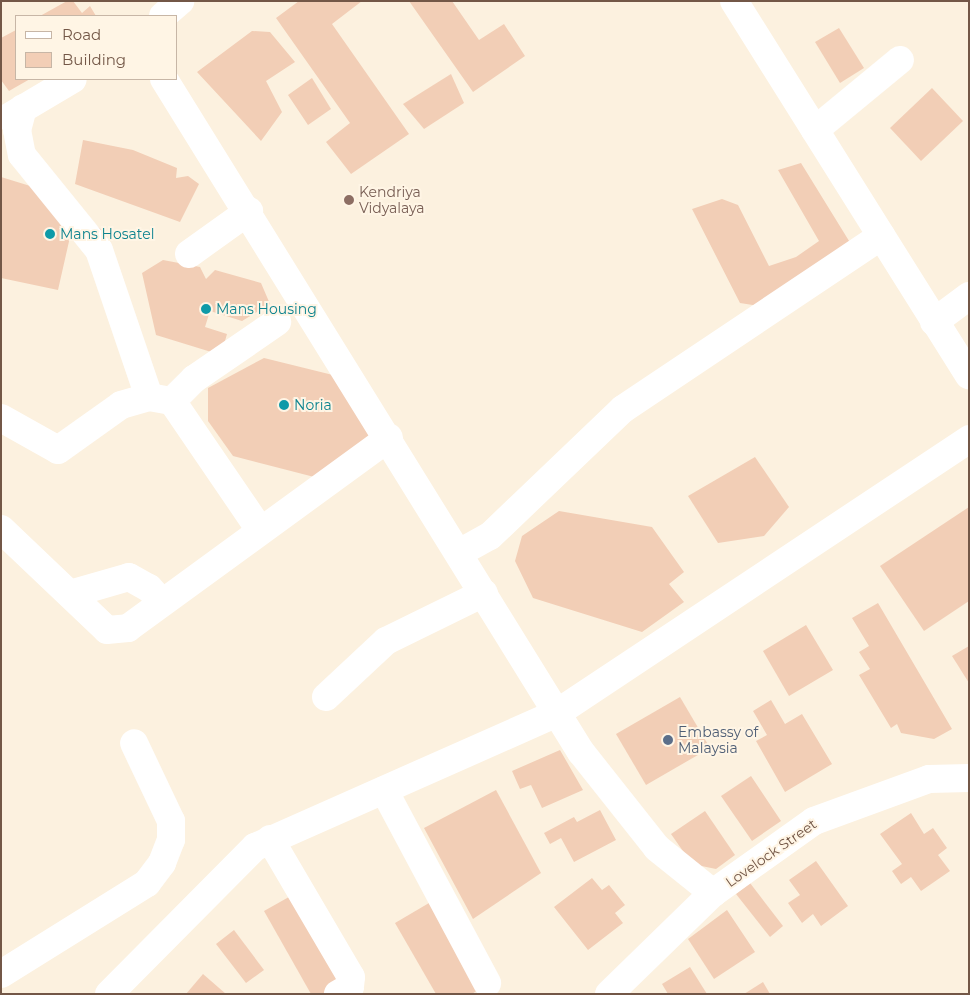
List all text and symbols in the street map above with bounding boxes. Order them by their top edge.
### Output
legend [15,15,178,80]
text: Road [62,25,101,44]
text: Building [62,50,126,69]
place label: Kendriya Vidyalaya [359,184,425,216]
marker: Kendriya Vidyalaya [343,194,355,206]
place label: Mans Hosatel [60,226,154,242]
marker: Mans Hosatel [44,228,56,240]
place label: Mans Housing [216,301,317,317]
marker: Mans Housing [200,303,212,315]
place label: Noria [294,397,332,413]
marker: Noria [278,399,290,411]
place label: Embassy of Malaysia [678,724,758,756]
marker: Embassy of Malaysia [662,734,674,746]
street label: Lovelock Street [722,815,820,891]

